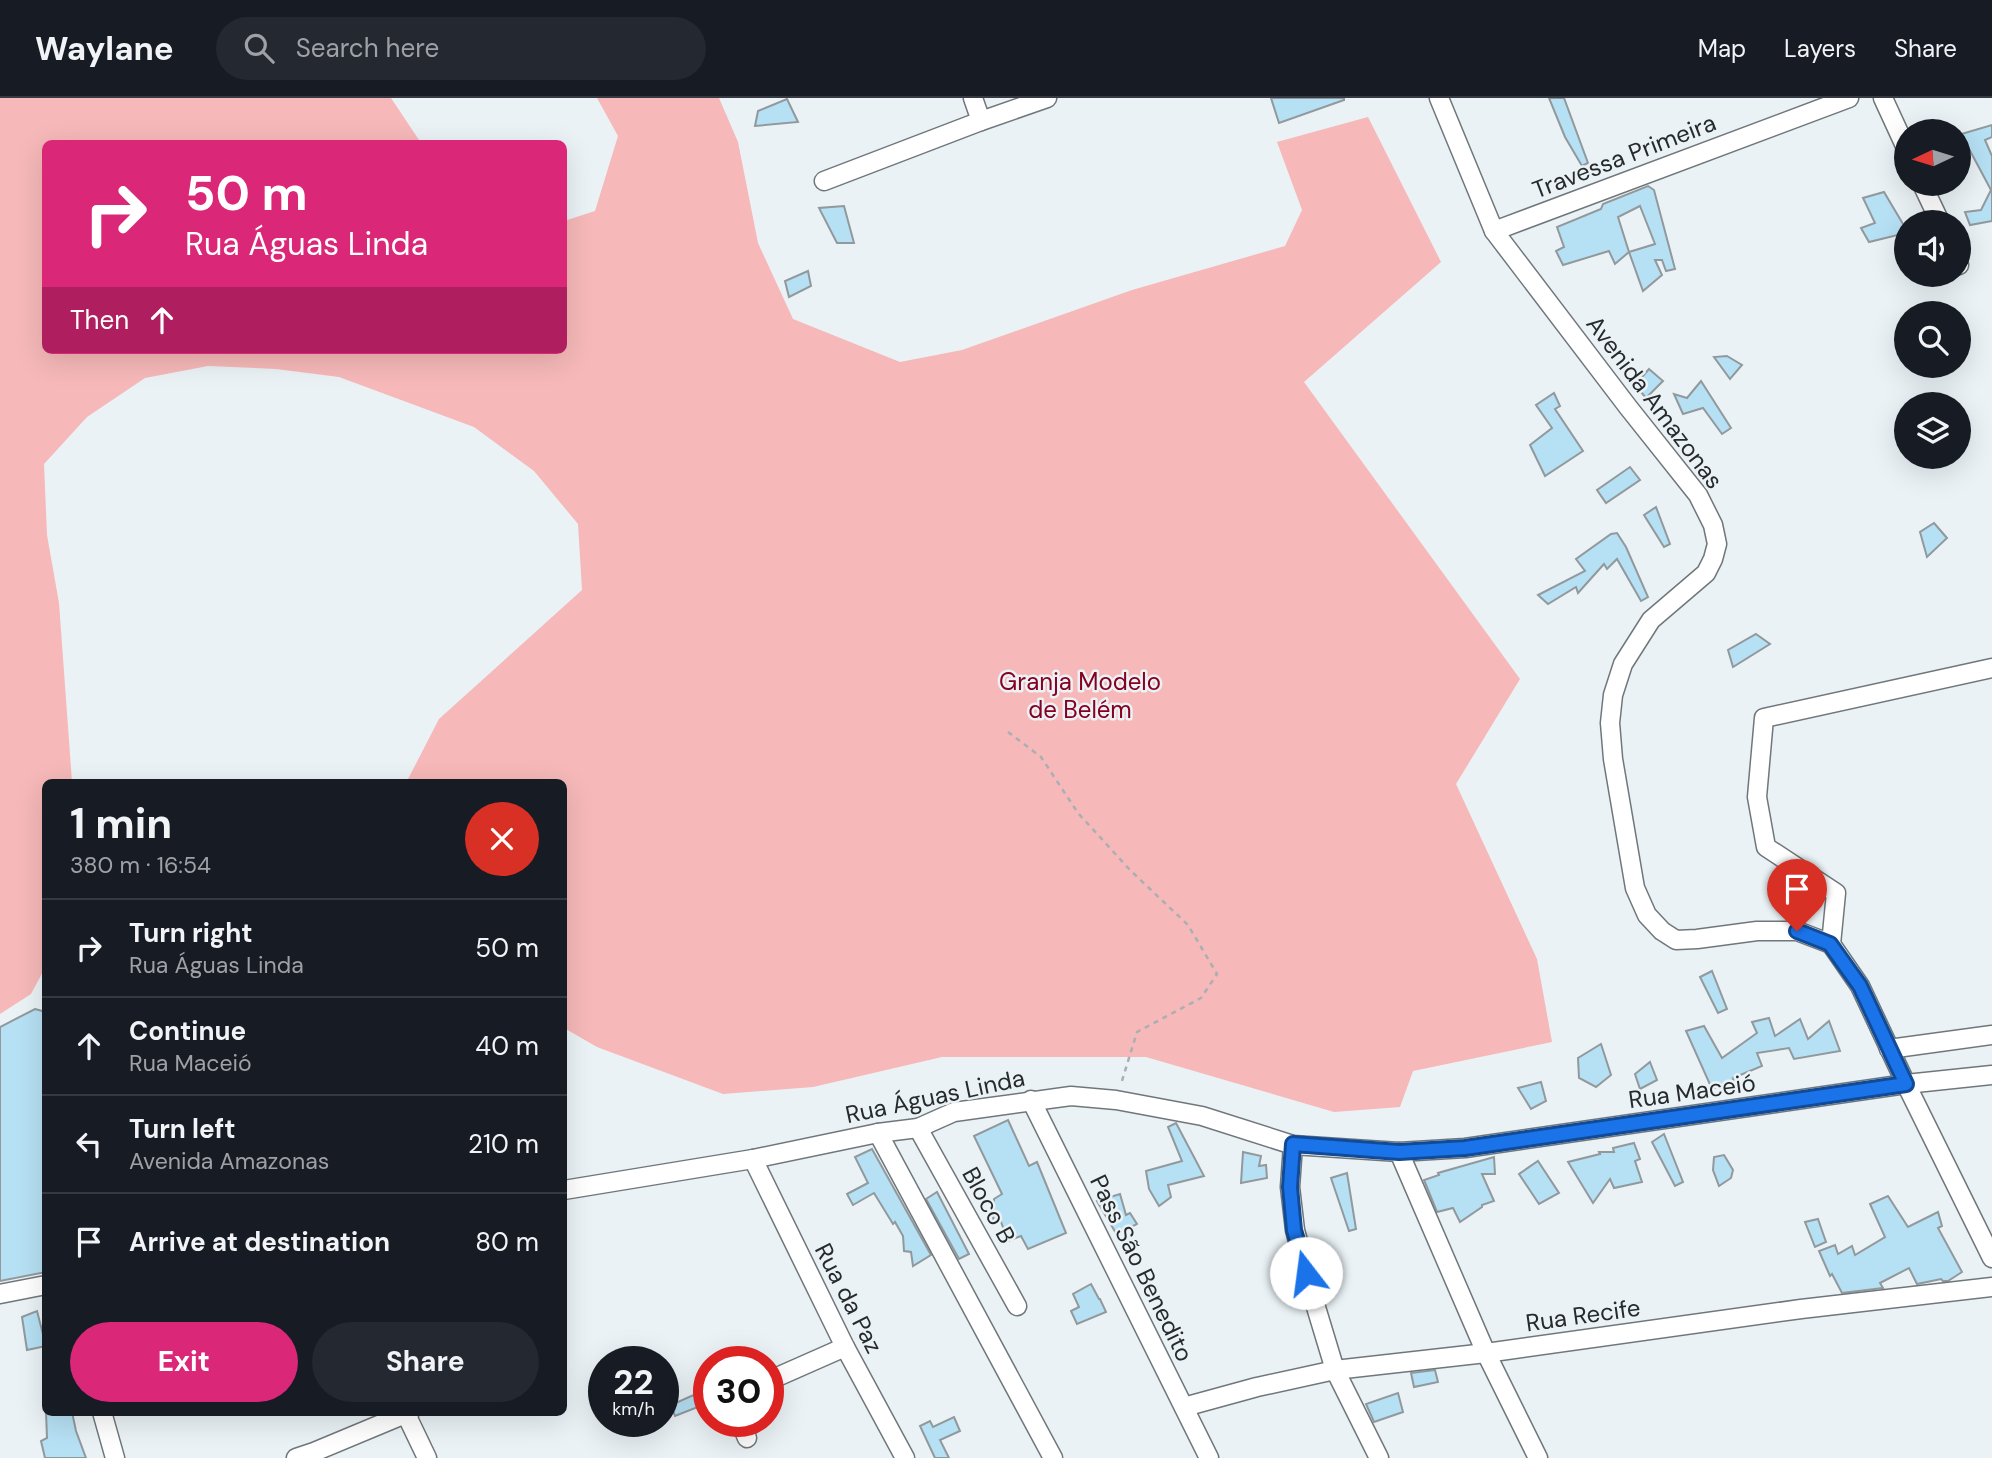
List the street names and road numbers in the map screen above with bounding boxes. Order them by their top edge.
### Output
street label: Travessa Primeira [1528,107,1720,205]
street label: Avenida Amazonas [1580,309,1730,495]
street label: Rua Águas Linda [843,1062,1027,1130]
street label: Rua Maceió [1626,1067,1758,1115]
street label: Bloco B [955,1161,1023,1249]
street label: Pass São Benedito [1083,1169,1201,1367]
street label: Rua da Paz [808,1238,890,1358]
street label: Rua Recife [1524,1292,1642,1338]

